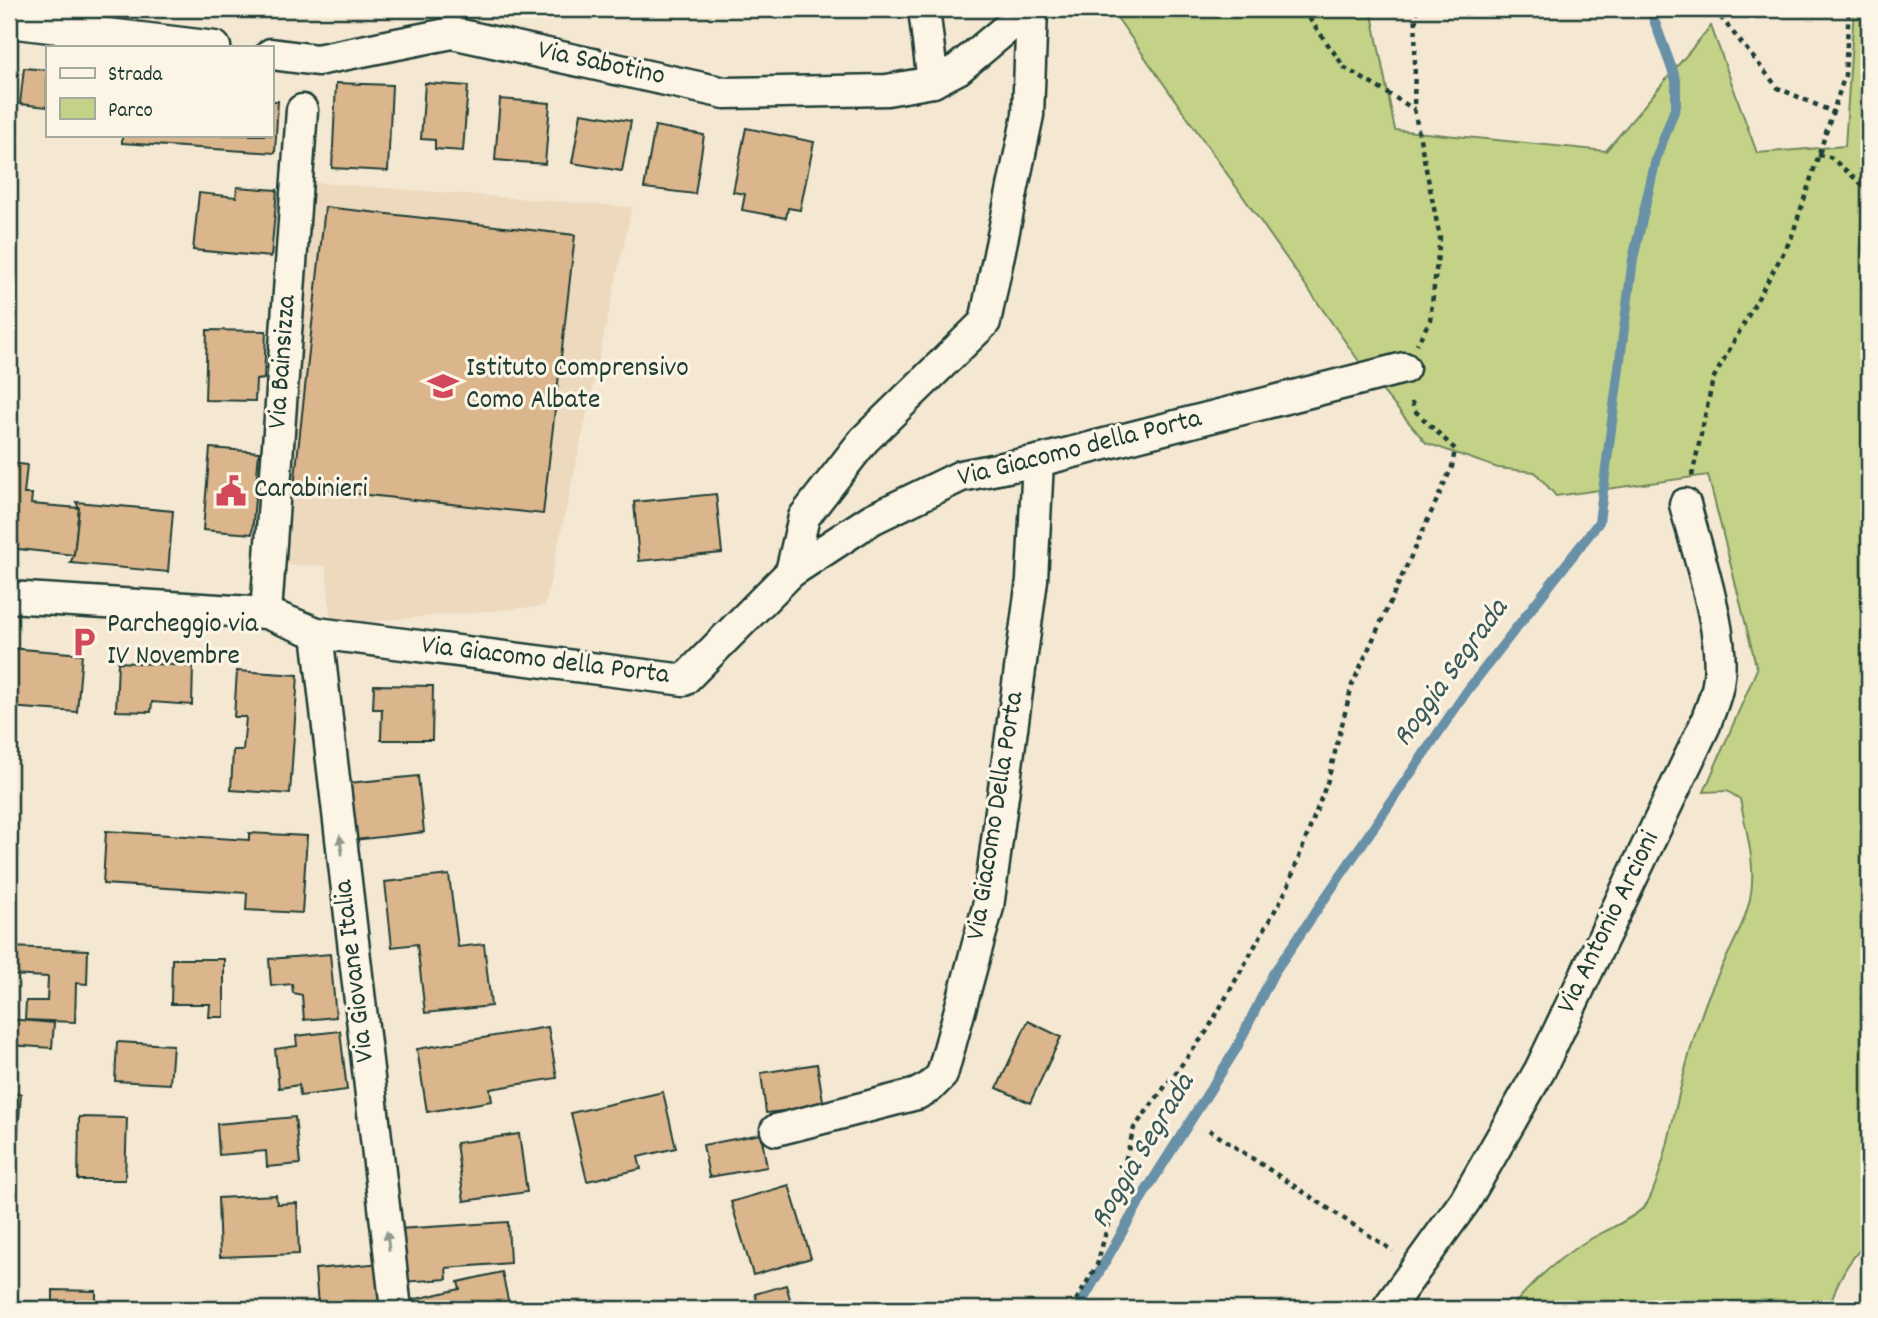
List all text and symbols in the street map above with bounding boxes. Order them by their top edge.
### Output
street label: Via Sabotino [534,32,668,98]
legend [46,46,273,136]
text: Strada [108,61,163,91]
text: Parco [108,97,153,127]
street label: Via Bainsizza [259,293,309,430]
place label: Istituto Comprensivo Como Albate [466,350,689,422]
school or university icon: Istituto Comprensivo Como Albate [426,369,460,403]
street label: Via Giacomo della Porta [954,400,1207,500]
place label: Carabinieri [254,471,368,511]
public building icon: Carabinieri [214,474,248,508]
water label: Roggia Segrada [1384,590,1522,757]
place label: Parcheggio via IV Novembre [107,606,259,678]
parking icon: Parcheggio via IV Novembre [67,625,101,659]
street label: Via Giacomo della Porta [419,627,672,697]
street label: Via Giacomo Della Porta [958,688,1037,943]
street label: Via Antonio Arcioni [1548,825,1672,1021]
one-way arrow [336,834,347,856]
street label: Via Giovane Italia [325,877,387,1064]
water label: Roggia Segrada [1081,1065,1208,1237]
one-way arrow [382,1230,393,1252]

